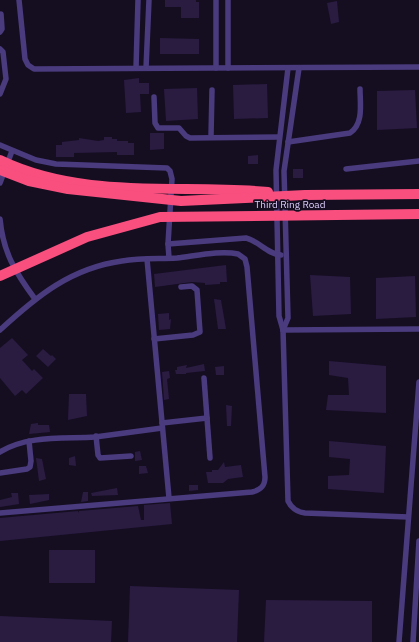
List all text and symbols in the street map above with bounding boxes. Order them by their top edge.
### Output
street label: Third Ring Road [255,198,325,211]

